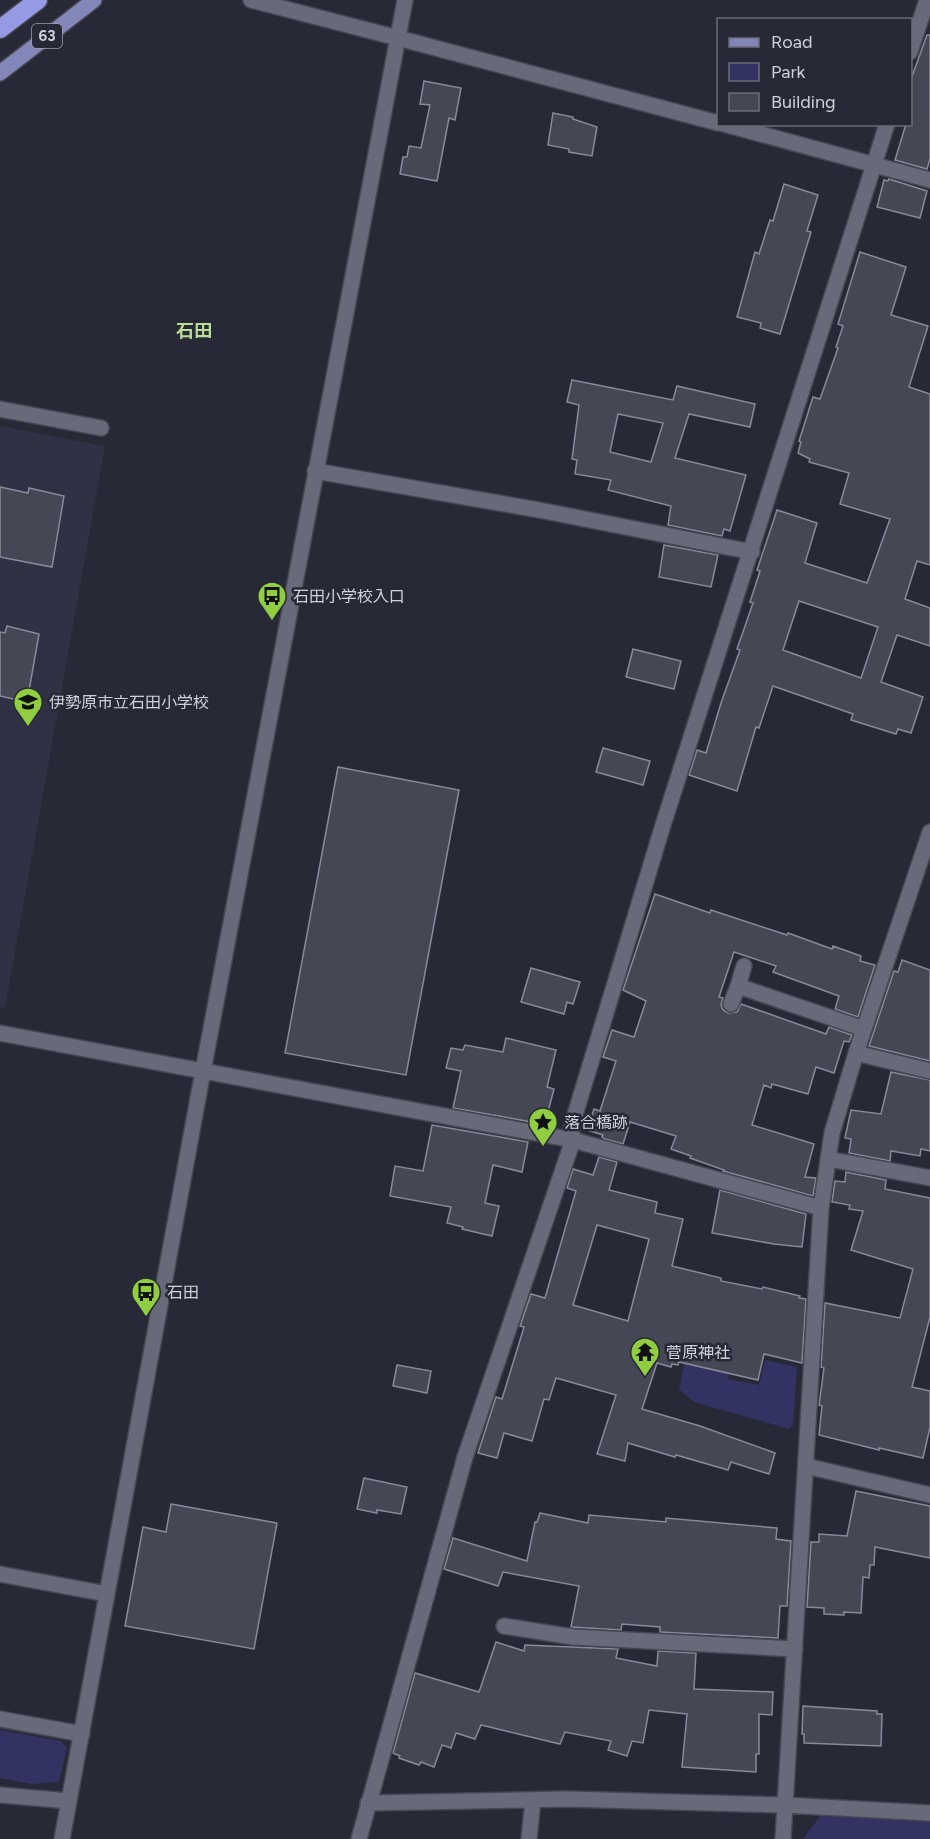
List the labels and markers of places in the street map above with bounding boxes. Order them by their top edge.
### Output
bus stop icon: 石田小学校入口 [256,580,288,622]
place label: 石田小学校入口 [293,587,405,606]
school or university icon: 伊勢原市立石田小学校 [12,686,44,728]
place label: 伊勢原市立石田小学校 [49,693,209,712]
place icon: 落合橋跡 [527,1106,559,1148]
place label: 落合橋跡 [564,1113,628,1132]
bus stop icon: 石田 [130,1276,162,1318]
place label: 石田 [167,1283,199,1302]
temple icon: 菅原神社 [629,1336,661,1378]
place label: 菅原神社 [666,1343,730,1362]

